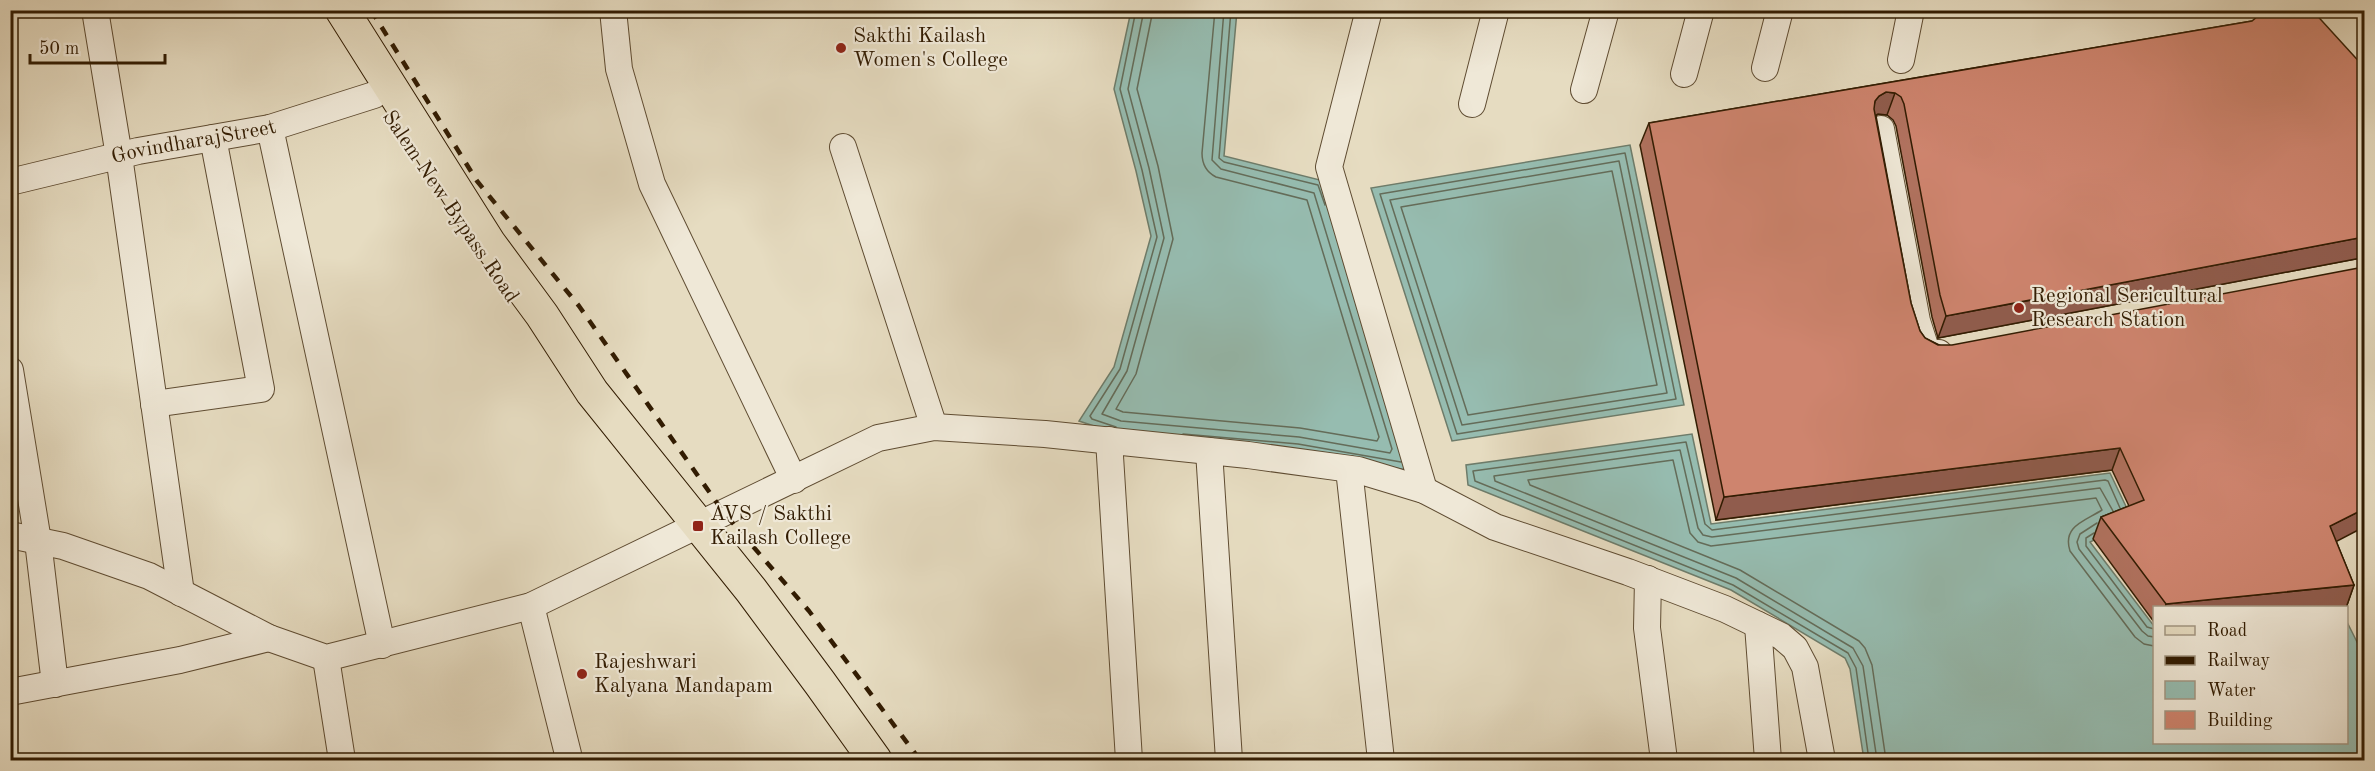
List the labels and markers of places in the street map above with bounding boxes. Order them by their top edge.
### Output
place label: Sakthi Kailash Women's College [853,26,1008,71]
marker: Sakthi Kailash Women's College [834,41,848,55]
place label: Regional Sericultural Research Station [2031,286,2223,331]
marker: Regional Sericultural Research Station [2012,301,2026,315]
place label: AVS / Sakthi Kailash College [710,504,851,549]
marker: AVS / Sakthi Kailash College [691,519,705,533]
place label: Rajeshwari Kalyana Mandapam [594,652,773,697]
marker: Rajeshwari Kalyana Mandapam [575,667,589,681]

